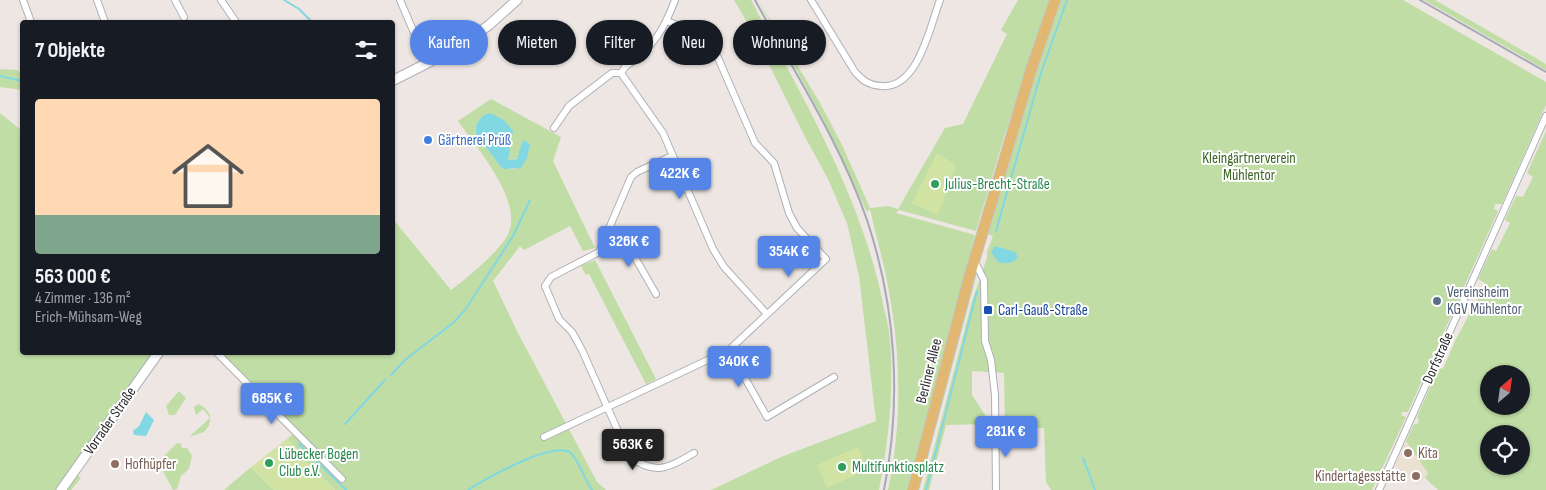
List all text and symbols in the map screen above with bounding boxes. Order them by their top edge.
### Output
chip: Kaufen [410,20,488,65]
chip: Mieten [498,20,576,65]
chip: Filter [586,20,653,65]
chip: Neu [663,20,723,65]
chip: Wohnung [733,20,826,65]
icon: filters [352,36,380,64]
text: 7 Objekte [35,38,105,63]
icon: home [163,131,253,221]
place label: Gärtnerei Prüß [438,131,511,150]
marker: Gärtnerei Prüß [422,134,434,146]
park label: Kleingärtnerverein Mühlentor [1202,149,1296,185]
pin: 422K € [639,158,721,200]
text: 422K € [660,164,700,183]
place label: Julius-Brecht-Straße [944,175,1050,194]
marker: Julius-Brecht-Straße [929,178,941,190]
pin: 326K € [588,226,670,268]
text: 326K € [609,232,649,251]
pin: 354K € [748,236,830,278]
text: 354K € [769,242,809,261]
text: 563 000 € [35,264,111,289]
place label: Vereinsheim KGV Mühlentor [1447,283,1523,319]
text: 4 Zimmer · 136 m² [35,289,131,308]
marker: Vereinsheim KGV Mühlentor [1431,295,1443,307]
place label: Carl-Gauß-Straße [998,301,1088,320]
marker: Carl-Gauß-Straße [982,304,994,316]
text: Erich-Mühsam-Weg [35,308,142,327]
street label: Dorfstraße [1418,329,1458,387]
street label: Berliner Allee [912,337,946,405]
pin: 340K € [698,346,780,388]
text: 340K € [719,352,759,371]
north arrow [1480,365,1530,415]
map controls [1480,365,1530,475]
pin: 685K € [231,382,313,425]
street label: Vorrader Straße [80,383,140,459]
text: 685K € [252,389,292,408]
pin: 281K € [965,416,1047,458]
text: 281K € [986,422,1026,441]
button: locate [1480,425,1530,475]
pin: 563K € [592,428,674,471]
text: 563K € [613,435,653,454]
place label: Kita [1418,444,1438,463]
place label: Lübecker Bogen Club e.V. [279,445,359,481]
marker: Kita [1402,447,1414,459]
place label: Hofhüpfer [125,455,177,474]
marker: Lübecker Bogen Club e.V. [263,457,275,469]
marker: Hofhüpfer [109,458,121,470]
place label: Multifunktiosplatz [852,458,945,477]
marker: Multifunktiosplatz [836,461,848,473]
place label: Kindertagesstätte [1315,467,1406,486]
marker: Kindertagesstätte [1410,470,1422,482]

